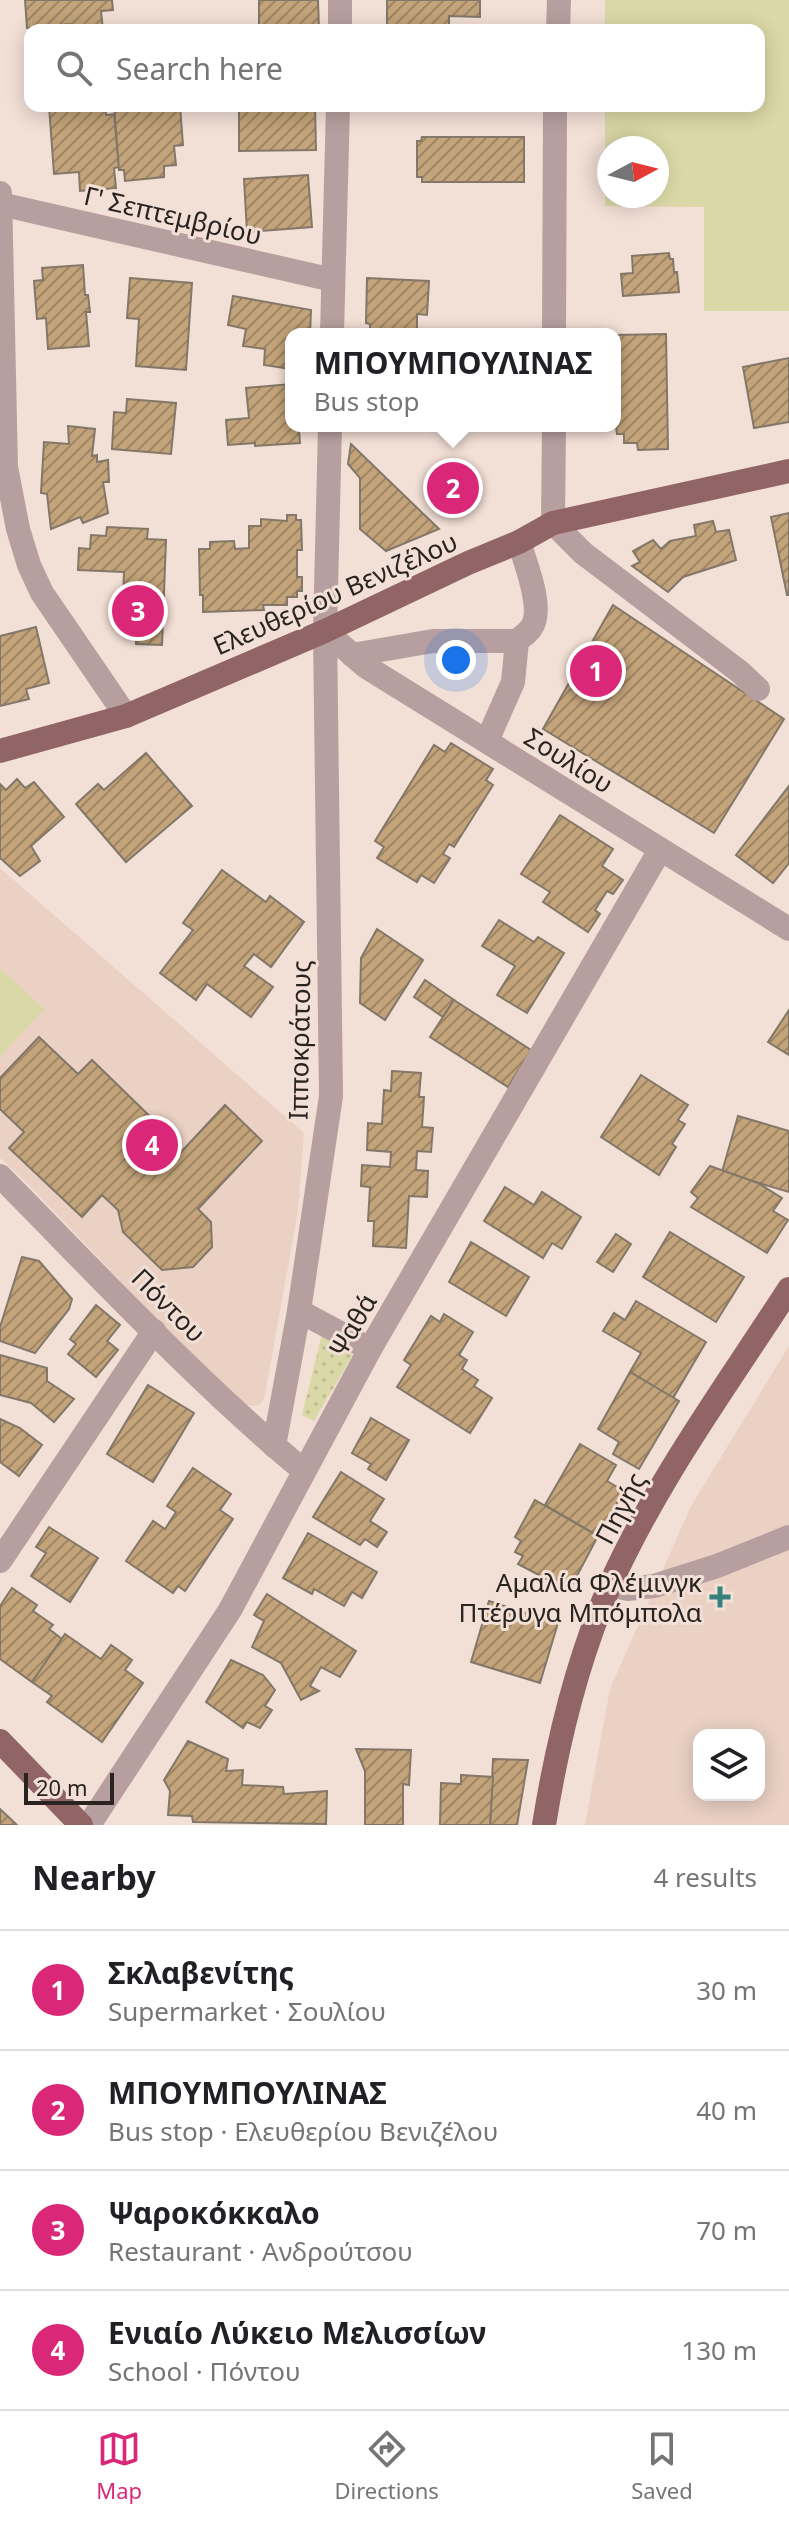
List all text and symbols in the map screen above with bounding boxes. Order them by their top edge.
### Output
search box [24,24,765,112]
icon: search [52,46,96,90]
text: Search here [116,48,283,89]
north arrow [597,136,669,208]
street label: Γ' Σεπτεμβρίου [81,177,265,253]
popup [285,328,621,432]
text: ΜΠΟΥΜΠΟΥΛΙΝΑΣ [314,342,592,383]
text: Bus stop [314,383,419,419]
pin: 2 [427,458,479,518]
street label: Ελευθερίου Βενιζέλου [207,523,463,663]
pin: 3 [112,581,164,641]
your location [436,640,476,680]
pin: 1 [570,641,622,701]
street label: Σουλίου [518,719,620,801]
street label: Ιπποκράτους [280,960,318,1120]
pin: 4 [126,1115,178,1175]
street label: Πόντου [124,1260,214,1350]
street label: Ψαθά [320,1287,384,1363]
street label: Πηγής [586,1466,654,1550]
place label: Αμαλία Φλέμινγκ Πτέρυγα Μπόμπολα [458,1564,702,1630]
marker: Αμαλία Φλέμινγκ Πτέρυγα Μπόμπολα [709,1586,731,1608]
map controls [693,1729,765,1801]
button: layers [693,1729,765,1801]
scale bar [24,1769,114,1805]
text: 20 m [36,1772,87,1802]
text: Nearby [32,1854,156,1900]
text: 4 results [653,1859,757,1895]
text: Σκλαβενίτης [108,1952,294,1993]
text: 1 [51,1972,65,2008]
text: 30 m [696,1972,757,2008]
text: Supermarket · Σουλίου [108,1993,386,2029]
text: ΜΠΟΥΜΠΟΥΛΙΝΑΣ [108,2072,387,2113]
text: 2 [51,2092,65,2128]
text: 40 m [696,2092,757,2128]
text: Bus stop · Ελευθερίου Βενιζέλου [108,2113,498,2149]
text: Ψαροκόκκαλο [108,2192,320,2233]
text: 3 [51,2212,65,2248]
text: 70 m [696,2212,757,2248]
text: Restaurant · Ανδρούτσου [108,2233,413,2269]
text: Ενιαίο Λύκειο Μελισσίων [108,2312,486,2353]
text: 4 [51,2332,65,2368]
text: 130 m [681,2332,757,2368]
text: School · Πόντου [108,2353,301,2389]
tab: Map [96,2427,142,2505]
tab: Directions [334,2427,439,2505]
tab: Saved [631,2427,693,2505]

